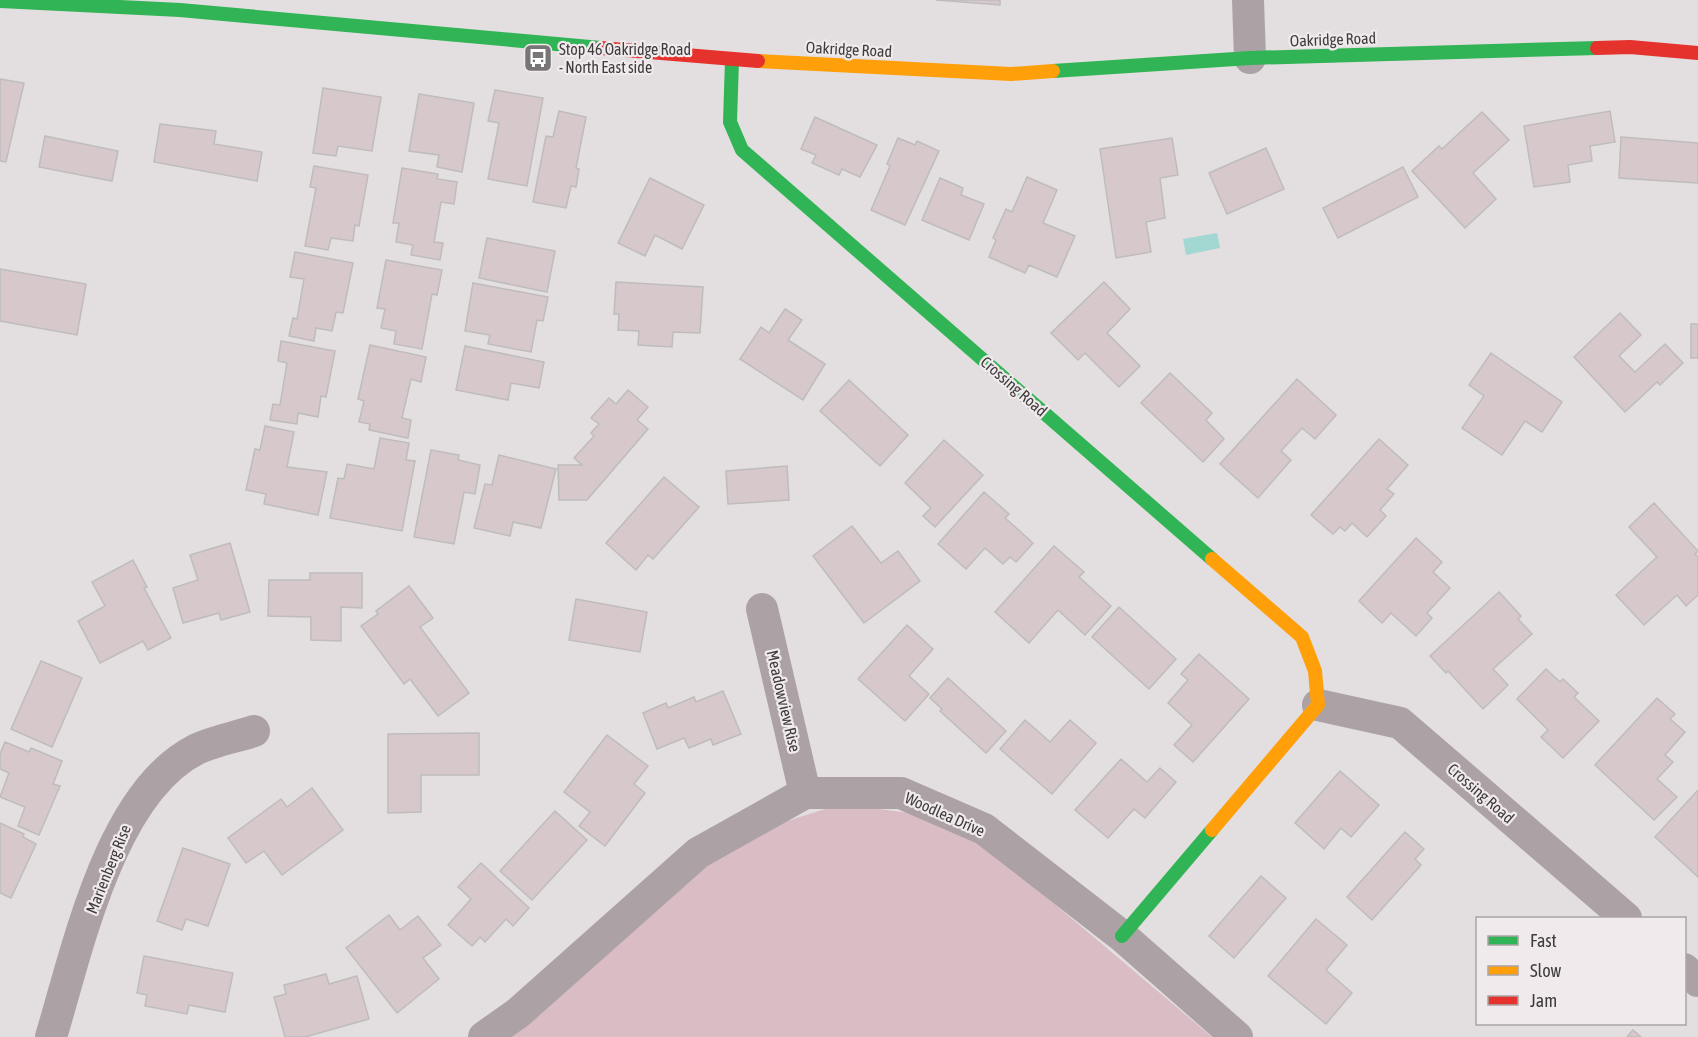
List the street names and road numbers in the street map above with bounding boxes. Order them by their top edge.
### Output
street label: Oakridge Road [1290,28,1377,51]
street label: Oakridge Road [805,38,893,61]
street label: Crossing Road [977,352,1051,420]
street label: Meadowview Rise [764,648,804,754]
street label: Crossing Road [1444,759,1518,827]
street label: Woodlea Drive [902,788,988,840]
street label: Marienberg Rise [82,822,135,916]

